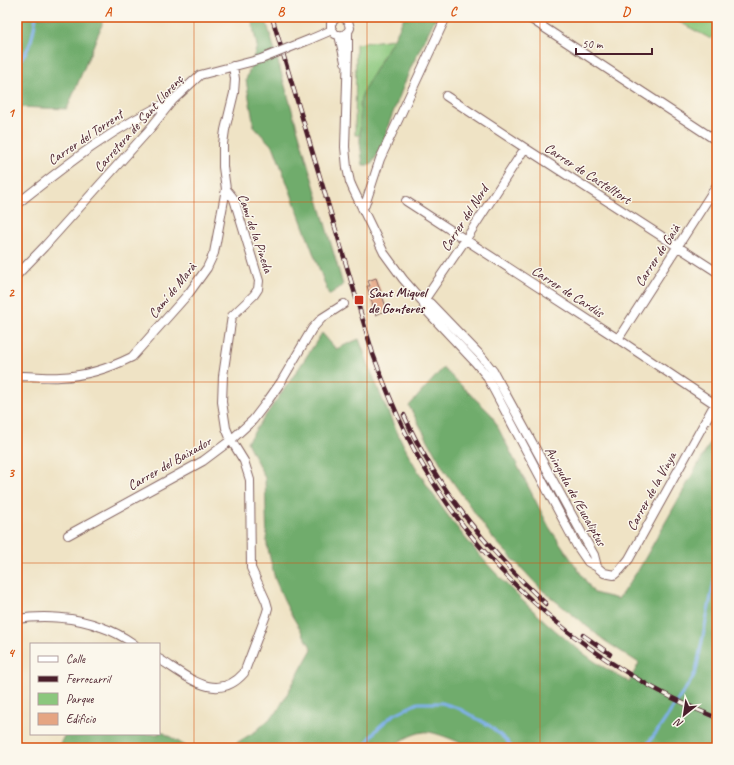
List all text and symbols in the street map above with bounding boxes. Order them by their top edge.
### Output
text: A [105,4,113,20]
text: B [278,4,286,20]
text: C [450,4,458,20]
text: D [622,4,631,20]
scale bar [576,30,652,56]
text: 50 m [582,36,604,52]
street label: Carretera de Sant Llorenç [90,70,187,176]
text: 1 [8,105,16,121]
street label: Carrer del Torrent [44,105,128,169]
street label: Carrer de Castelltort [541,139,635,208]
street label: Carrer del Nord [437,180,493,255]
street label: Camí de la Pineda [234,191,277,276]
street label: Carrer de Gaià [631,220,684,290]
street label: Camí de Marà [145,258,201,322]
street label: Carrer de Cardús [529,262,608,322]
place label: Sant Miquel de Gonteres [368,284,430,317]
text: 2 [8,285,15,301]
marker: Sant Miquel de Gonteres [353,294,365,306]
street label: Carrer del Baixador [124,432,215,494]
street label: Avinguda de l'Eucaliptus [541,444,610,550]
street label: Carrer de la Vinya [623,448,681,534]
text: 3 [8,465,15,481]
legend [30,643,160,735]
text: 4 [8,645,16,661]
text: Calle [66,651,86,667]
text: Ferrocarril [66,671,112,687]
text: Parque [66,691,95,707]
north arrow [664,695,704,735]
text: Edificio [66,711,96,727]
text: N [671,715,685,731]

